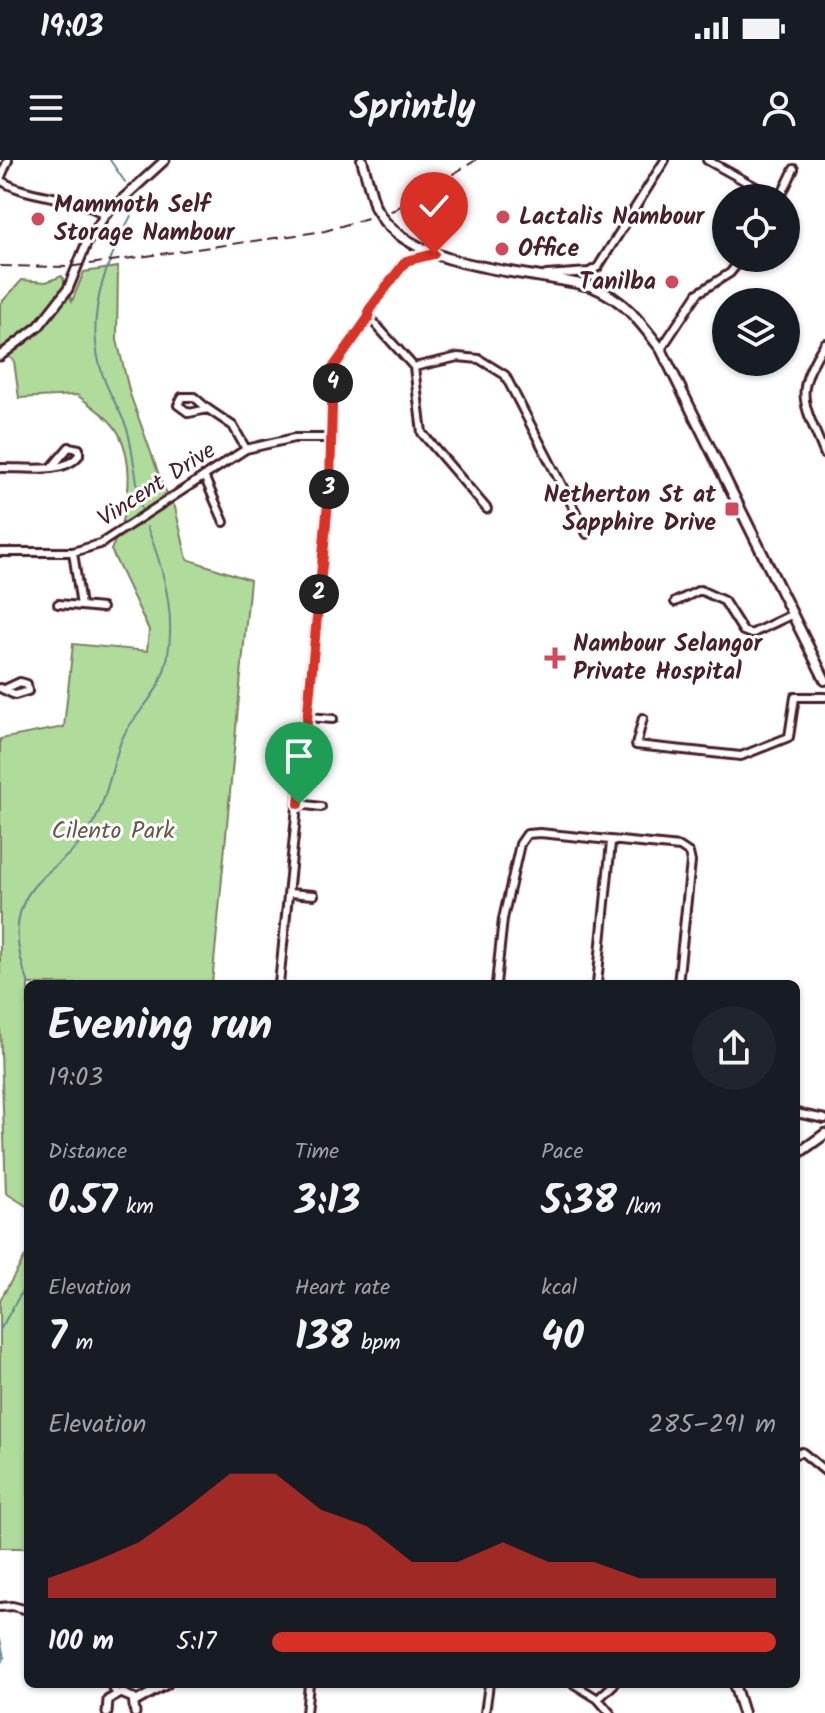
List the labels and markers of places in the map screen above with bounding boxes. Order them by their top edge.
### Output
pin [400,172,468,254]
place label: Mammoth Self Storage Nambour [54,186,236,253]
place label: Lactalis Nambour [519,198,705,237]
marker: Lactalis Nambour [494,208,512,226]
marker: Mammoth Self Storage Nambour [29,210,47,228]
place label: Office [518,230,579,269]
marker: Office [493,240,511,258]
place label: Tanilba [579,263,656,302]
marker: Tanilba [663,273,681,291]
pin: 4 [313,363,353,403]
pin: 3 [309,469,349,509]
place label: Netherton St at Sapphire Drive [544,476,717,543]
marker: Netherton St at Sapphire Drive [723,500,741,518]
pin: 2 [299,574,339,614]
place label: Nambour Selangor Private Hospital [573,625,764,692]
marker: Nambour Selangor Private Hospital [544,647,566,669]
pin [265,722,333,804]

